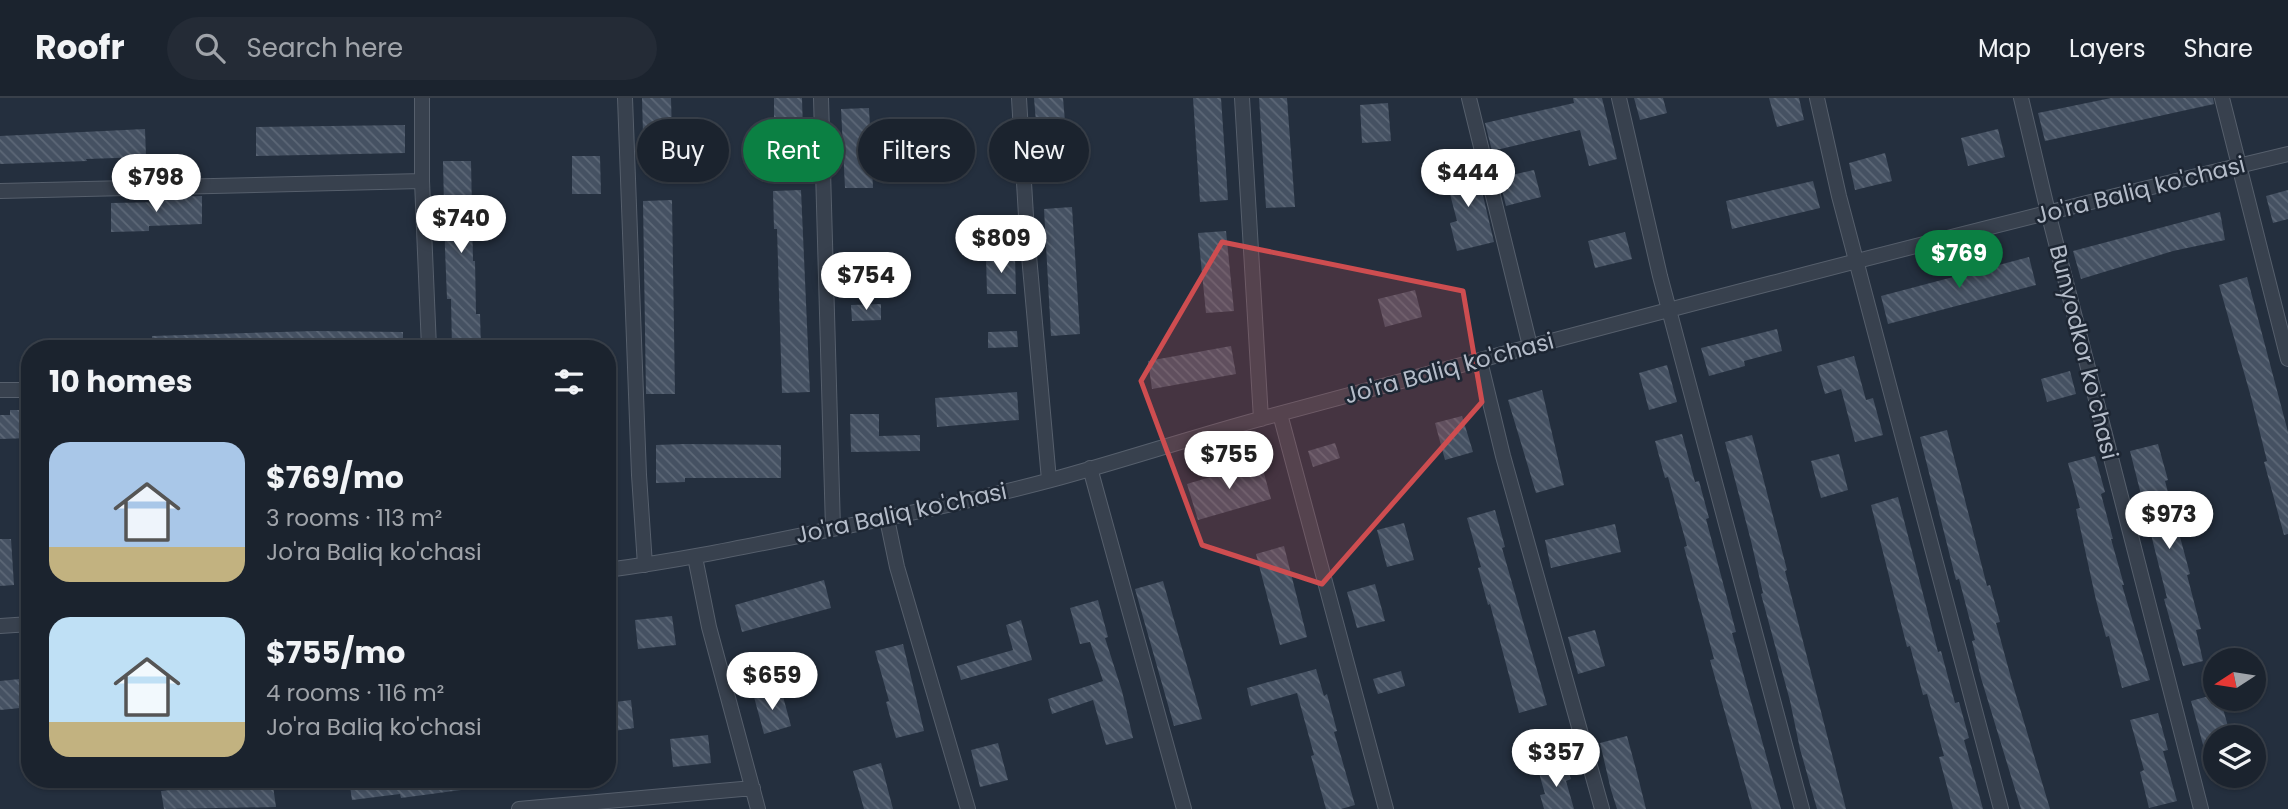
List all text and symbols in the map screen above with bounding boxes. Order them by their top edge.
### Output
search box [167,17,657,80]
text: Roofr [35,24,125,71]
icon: search [191,29,229,67]
text: Search here [247,30,403,66]
text: Map [1978,32,2031,65]
text: Layers [2069,32,2145,65]
text: Share [2183,32,2253,65]
chip: Buy [637,119,729,182]
chip: Rent [743,119,844,182]
chip: Filters [858,119,975,182]
chip: New [989,119,1089,182]
street label: Jo'ra Baliq ko'chasi [2032,148,2248,232]
pin: $444 [1427,150,1509,209]
pin: $798 [115,155,197,214]
text: $444 [1437,156,1499,188]
text: $798 [128,161,184,193]
pin: $740 [420,195,502,255]
text: $740 [432,202,490,234]
pin: $809 [960,216,1042,275]
text: $809 [971,222,1031,254]
pin: $769 [1918,230,2000,290]
text: $769 [1931,237,1987,269]
street label: Bunyodkor ko'chasi [2042,241,2126,463]
pin: $754 [825,252,907,312]
text: $754 [837,259,895,291]
street label: Jo'ra Baliq ko'chasi [1341,325,1557,411]
text: 10 homes [49,360,193,403]
icon: filters [550,363,588,401]
pin: $755 [1188,432,1270,491]
text: $755 [1200,438,1258,470]
text: $769/mo [266,456,404,499]
icon: home [105,470,189,554]
street label: Jo'ra Baliq ko'chasi [792,475,1010,551]
pin: $973 [2128,491,2210,551]
text: $973 [2141,498,2197,530]
text: 3 rooms · 113 m² [266,502,442,534]
text: Jo'ra Baliq ko'chasi [266,536,482,568]
text: $755/mo [266,631,405,674]
icon: home [105,645,189,729]
north arrow [2203,648,2266,710]
map controls [2203,648,2266,788]
pin: $659 [731,652,813,712]
text: $659 [743,659,801,691]
text: 4 rooms · 116 m² [266,677,444,709]
text: Jo'ra Baliq ko'chasi [266,711,482,743]
button: layers [2203,725,2266,788]
pin: $357 [1515,730,1597,789]
text: $357 [1528,736,1584,768]

